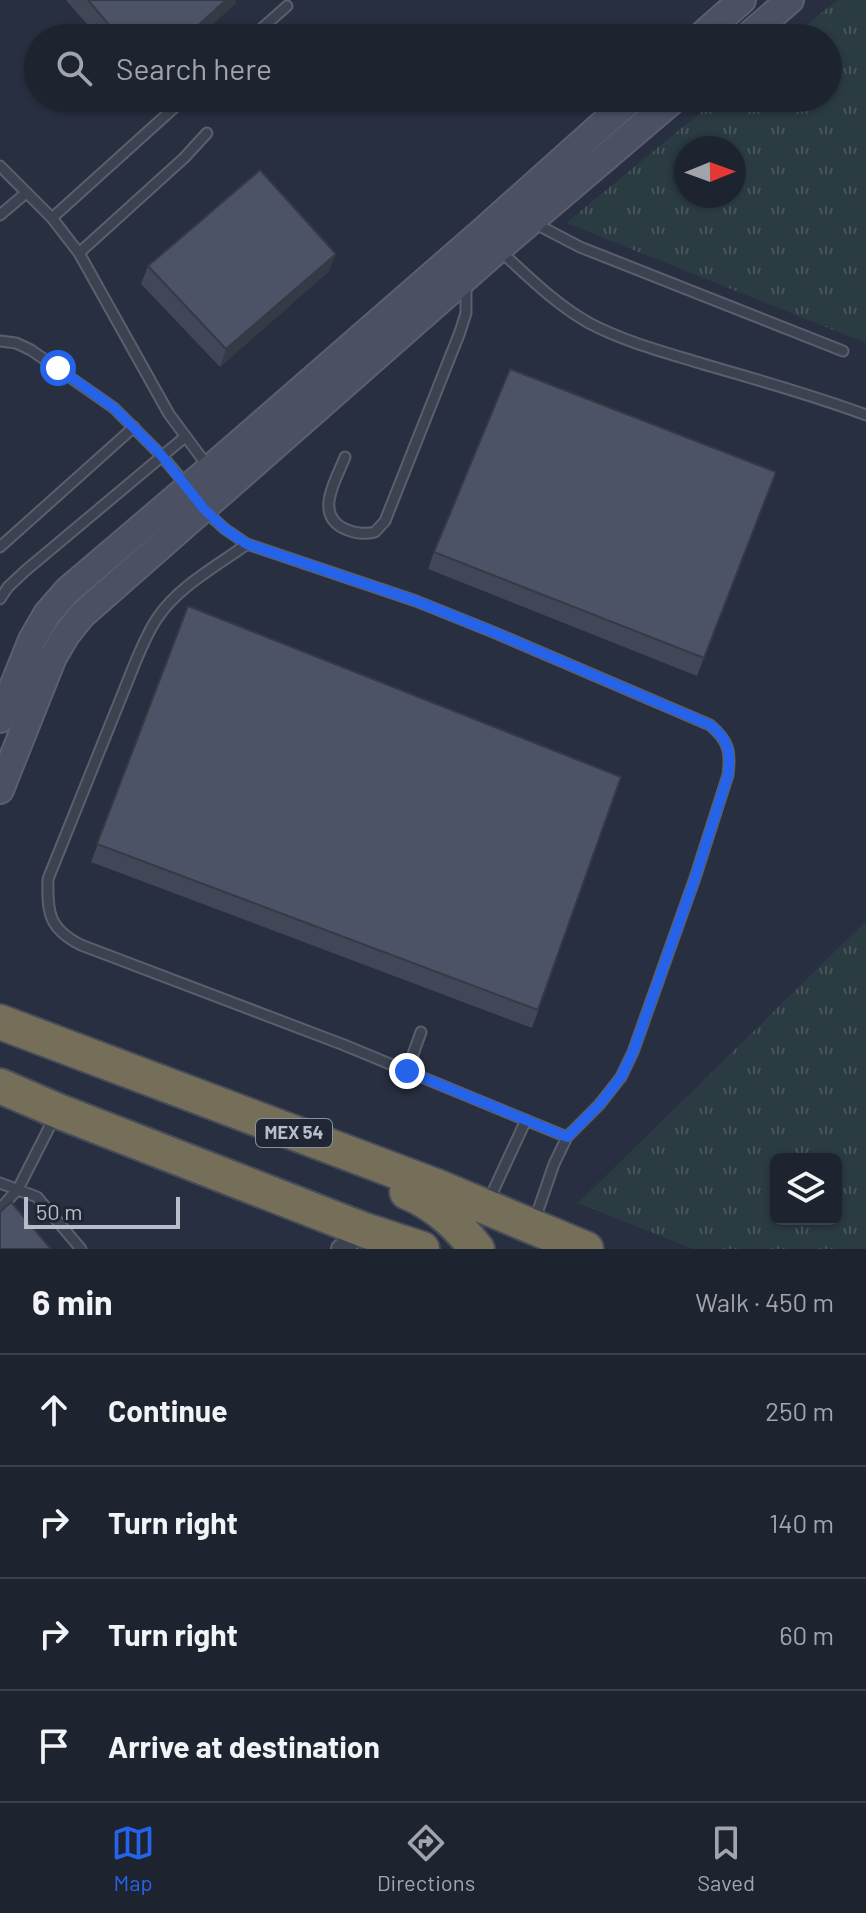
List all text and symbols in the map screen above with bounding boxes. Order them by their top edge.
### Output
search box [24,24,842,112]
icon: search [52,46,96,90]
text: Search here [116,50,272,86]
north arrow [674,136,746,208]
route start [40,350,76,386]
route end [389,1053,425,1089]
road number: MEX 54 [256,1119,332,1147]
map controls [770,1153,842,1225]
button: layers [770,1153,842,1225]
scale bar [24,1193,180,1229]
text: 50 m [36,1198,82,1224]
text: 6 min [32,1281,113,1322]
text: Walk · 450 m [695,1286,834,1317]
icon: ahead [32,1388,76,1432]
text: Continue [108,1392,228,1428]
text: 250 m [765,1395,834,1426]
icon: right [32,1500,76,1544]
text: Turn right [108,1504,238,1540]
text: 140 m [769,1507,834,1538]
icon: right [32,1612,76,1656]
text: Turn right [108,1616,238,1652]
text: 60 m [779,1619,834,1650]
icon: arrive [32,1724,76,1768]
text: Arrive at destination [108,1728,380,1764]
tab: Map [111,1821,155,1895]
tab: Directions [377,1821,475,1895]
tab: Saved [697,1821,755,1895]

